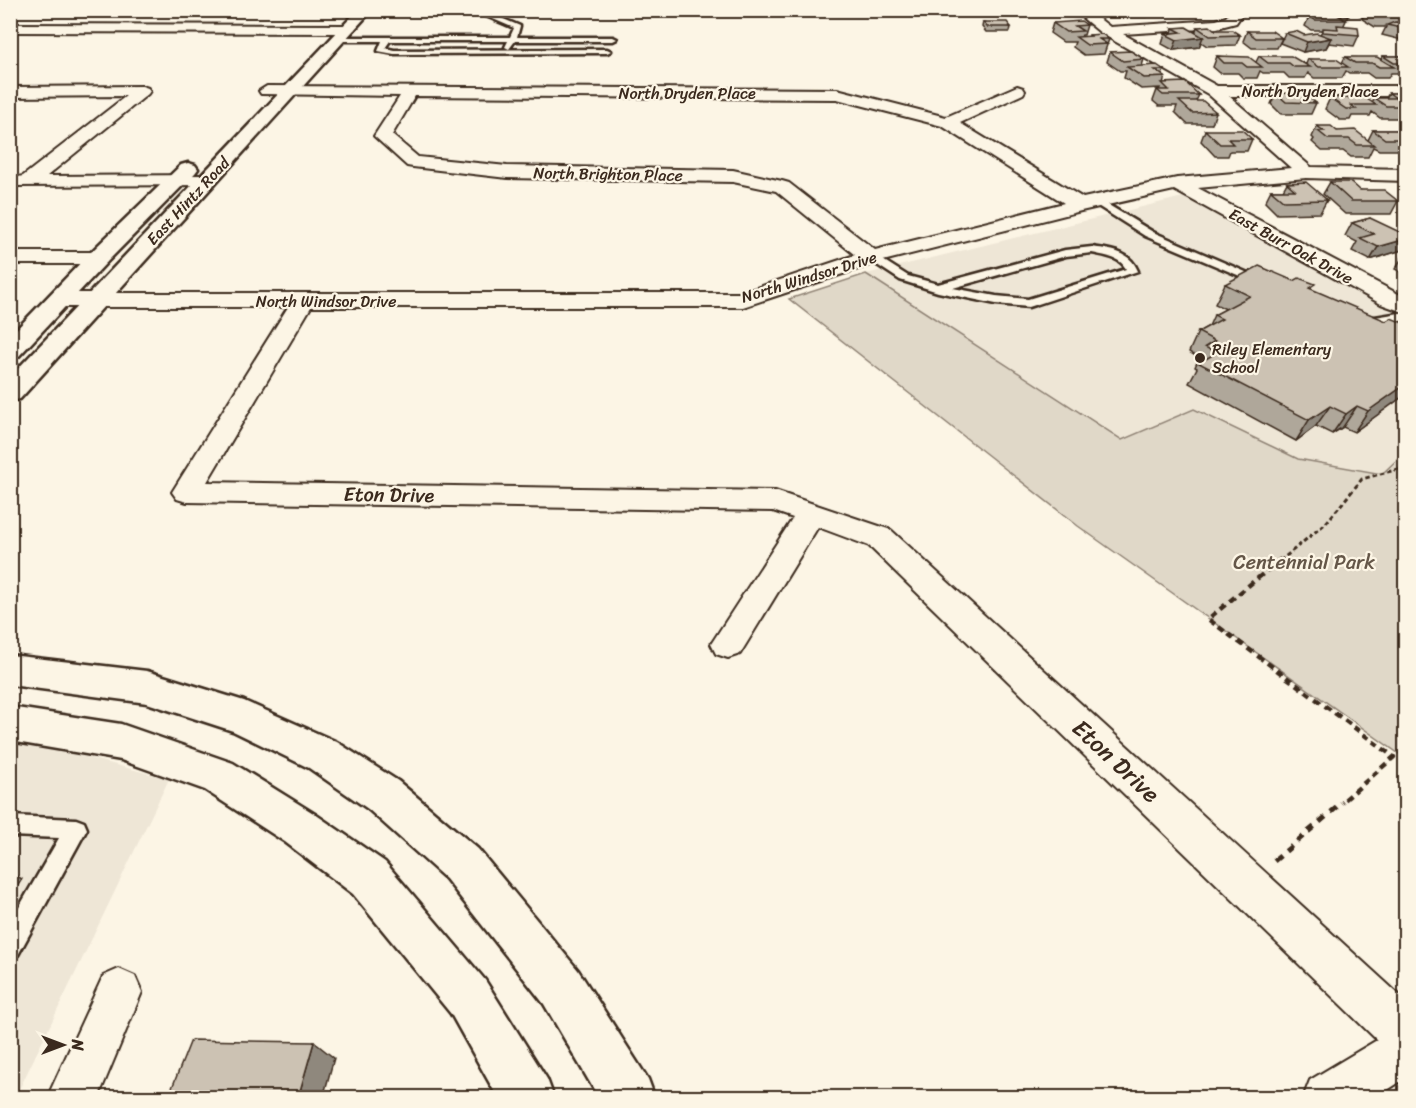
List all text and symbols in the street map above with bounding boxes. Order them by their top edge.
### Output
street label: North Dryden Place [1241,77,1379,106]
street label: North Dryden Place [618,79,756,108]
street label: East Hintz Road [139,149,238,252]
street label: North Brighton Place [533,158,683,190]
street label: East Burr Oak Drive [1223,200,1359,292]
street label: North Windsor Drive [737,243,881,311]
street label: North Windsor Drive [256,287,396,316]
place label: Riley Elementary School [1212,335,1332,382]
marker: Riley Elementary School [1193,351,1207,365]
street label: Eton Drive [343,477,435,513]
park label: Centennial Park [1233,545,1375,580]
street label: Eton Drive [1062,709,1170,814]
north arrow [33,1015,93,1075]
text: N [63,1038,92,1051]

